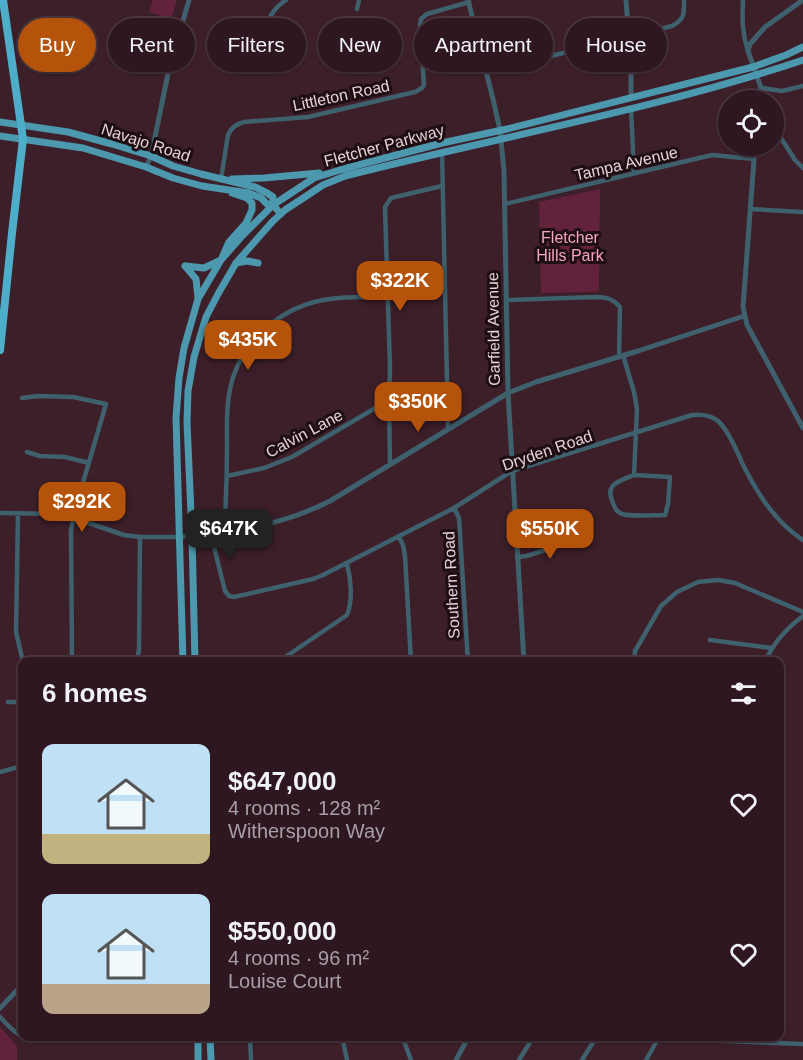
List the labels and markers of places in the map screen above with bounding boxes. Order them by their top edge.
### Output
pin: $322K [358,261,442,312]
pin: $435K [206,320,290,371]
pin: $350K [376,382,460,433]
pin: $292K [40,482,124,533]
pin: $647K [187,509,271,560]
pin: $550K [508,509,592,560]

